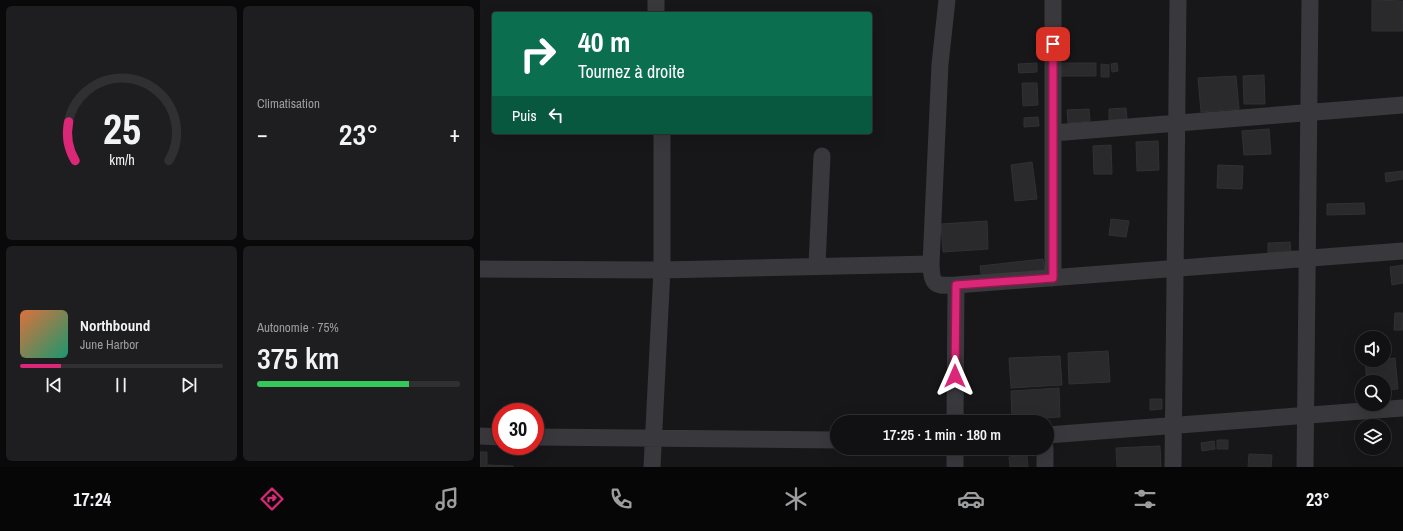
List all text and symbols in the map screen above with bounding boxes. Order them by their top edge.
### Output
text: 40 m [578,23,630,61]
pin [1036,27,1070,61]
icon: right [512,28,564,80]
icon: arrive [1042,33,1064,55]
text: Tournez à droite [578,59,685,84]
text: Climatisation [257,95,320,112]
text: 25 [103,101,140,157]
icon: left [545,104,567,126]
text: Puis [512,105,537,126]
text: 23° [339,114,378,154]
text: − [257,119,268,149]
text: + [449,119,460,149]
text: km/h [109,149,134,168]
text: Northbound [80,315,150,336]
text: Autonomie · 75% [257,319,339,336]
map controls [1355,331,1391,455]
button: sound [1355,331,1391,367]
text: June Harbor [80,336,139,353]
text: 375 km [257,338,339,378]
position arrow [934,355,976,397]
icon: previous [43,374,65,396]
icon: pause [110,374,132,396]
icon: next [178,374,200,396]
button: search [1355,375,1391,411]
speed limit sign: 30 [492,403,544,455]
button: layers [1355,419,1391,455]
text: 17:25 · 1 min · 180 m [883,424,1001,445]
icon: directions [258,485,286,513]
icon: music [433,485,461,513]
icon: phone [607,485,635,513]
icon: climate [782,485,810,513]
icon: car [957,485,985,513]
icon: filters [1131,485,1159,513]
text: 17:24 [73,487,111,512]
text: 23° [1306,487,1330,512]

